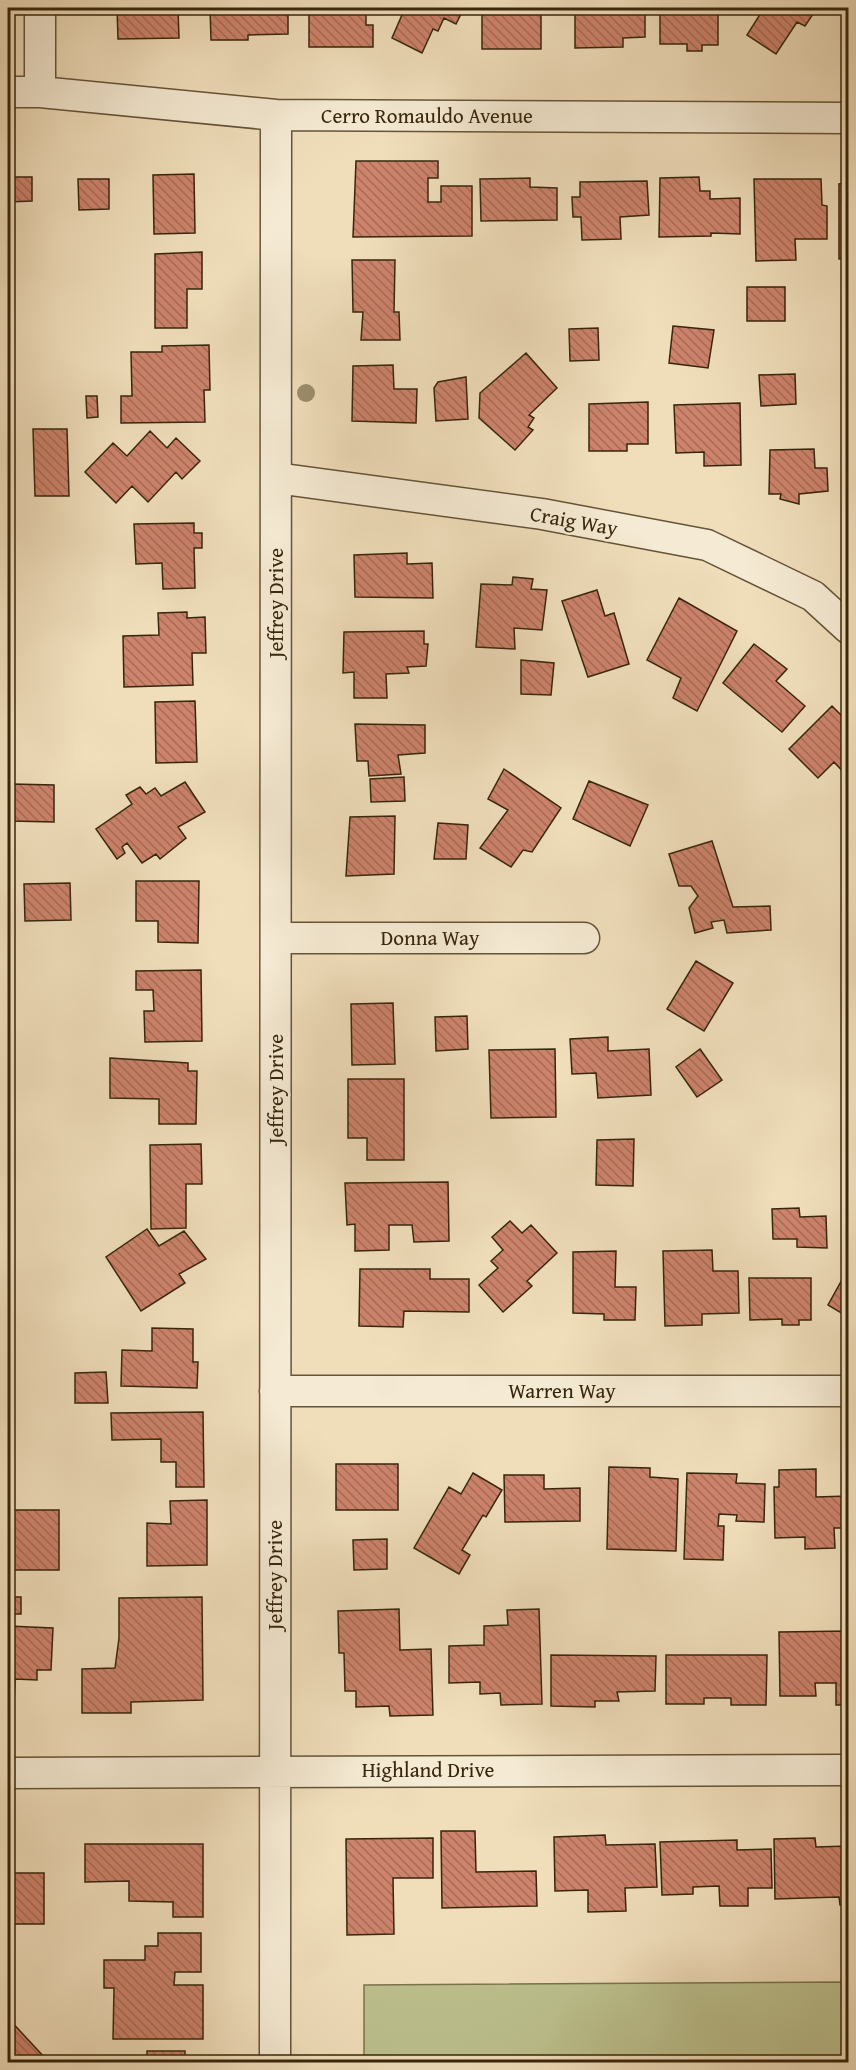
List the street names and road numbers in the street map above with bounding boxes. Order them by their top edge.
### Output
street label: Cerro Romauldo Avenue [321,100,533,131]
street label: Craig Way [528,498,621,544]
street label: Jeffrey Drive [260,548,291,661]
street label: Donna Way [380,922,480,953]
street label: Jeffrey Drive [260,1034,291,1147]
street label: Warren Way [508,1375,616,1406]
street label: Jeffrey Drive [259,1520,290,1633]
street label: Highland Drive [362,1754,494,1785]

